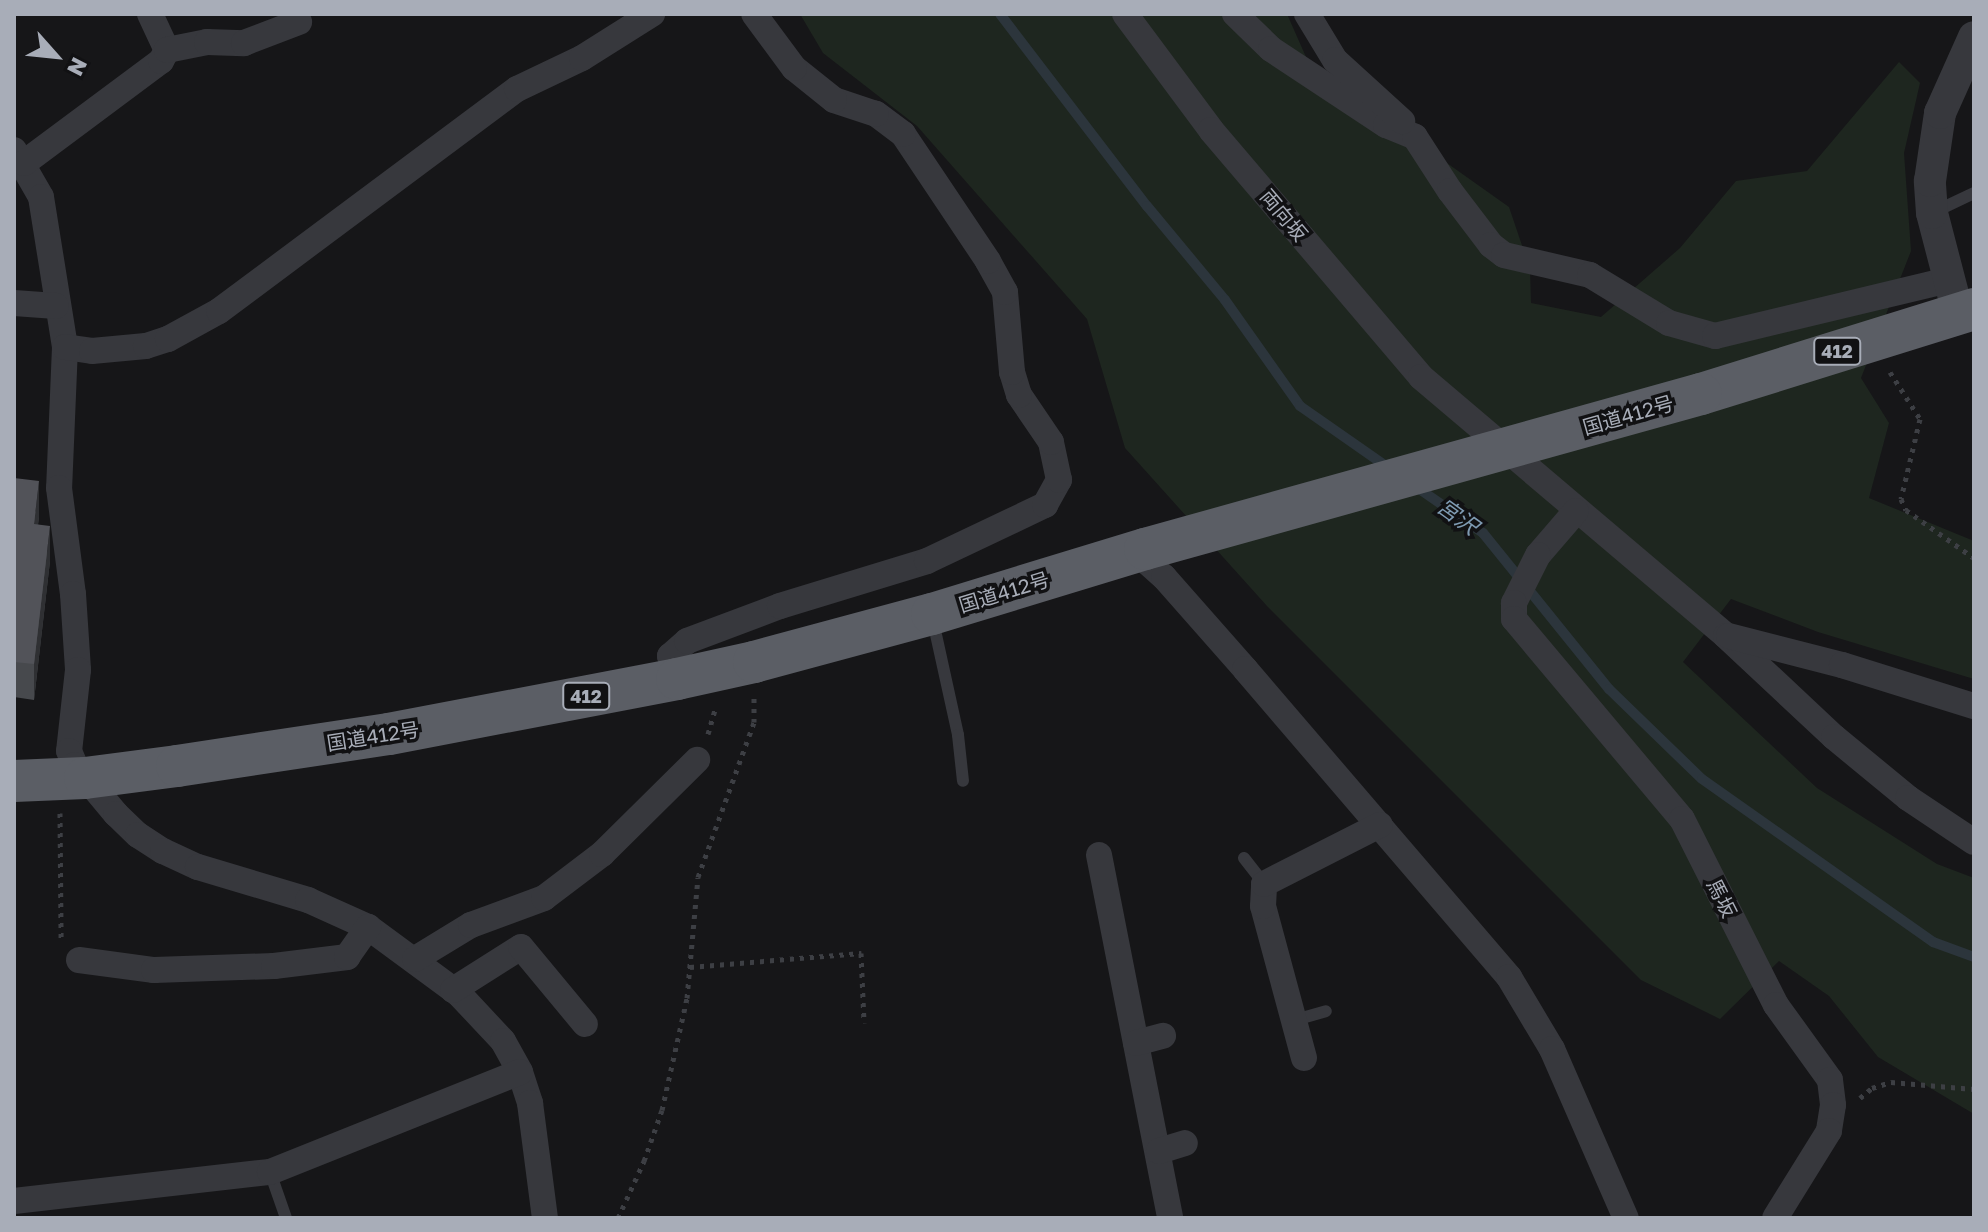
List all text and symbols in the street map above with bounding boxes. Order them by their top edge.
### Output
north arrow [16,16,96,96]
text: N [62,54,94,81]
street label: 両向坂 [1256,184,1312,246]
road number: 412 [1813,337,1861,365]
street label: 国道412号 [1580,391,1676,439]
water label: 宮沢 [1432,492,1484,540]
street label: 国道412号 [956,567,1052,617]
road number: 412 [562,682,610,710]
street label: 国道412号 [325,717,421,755]
street label: 馬坂 [1702,875,1742,921]

